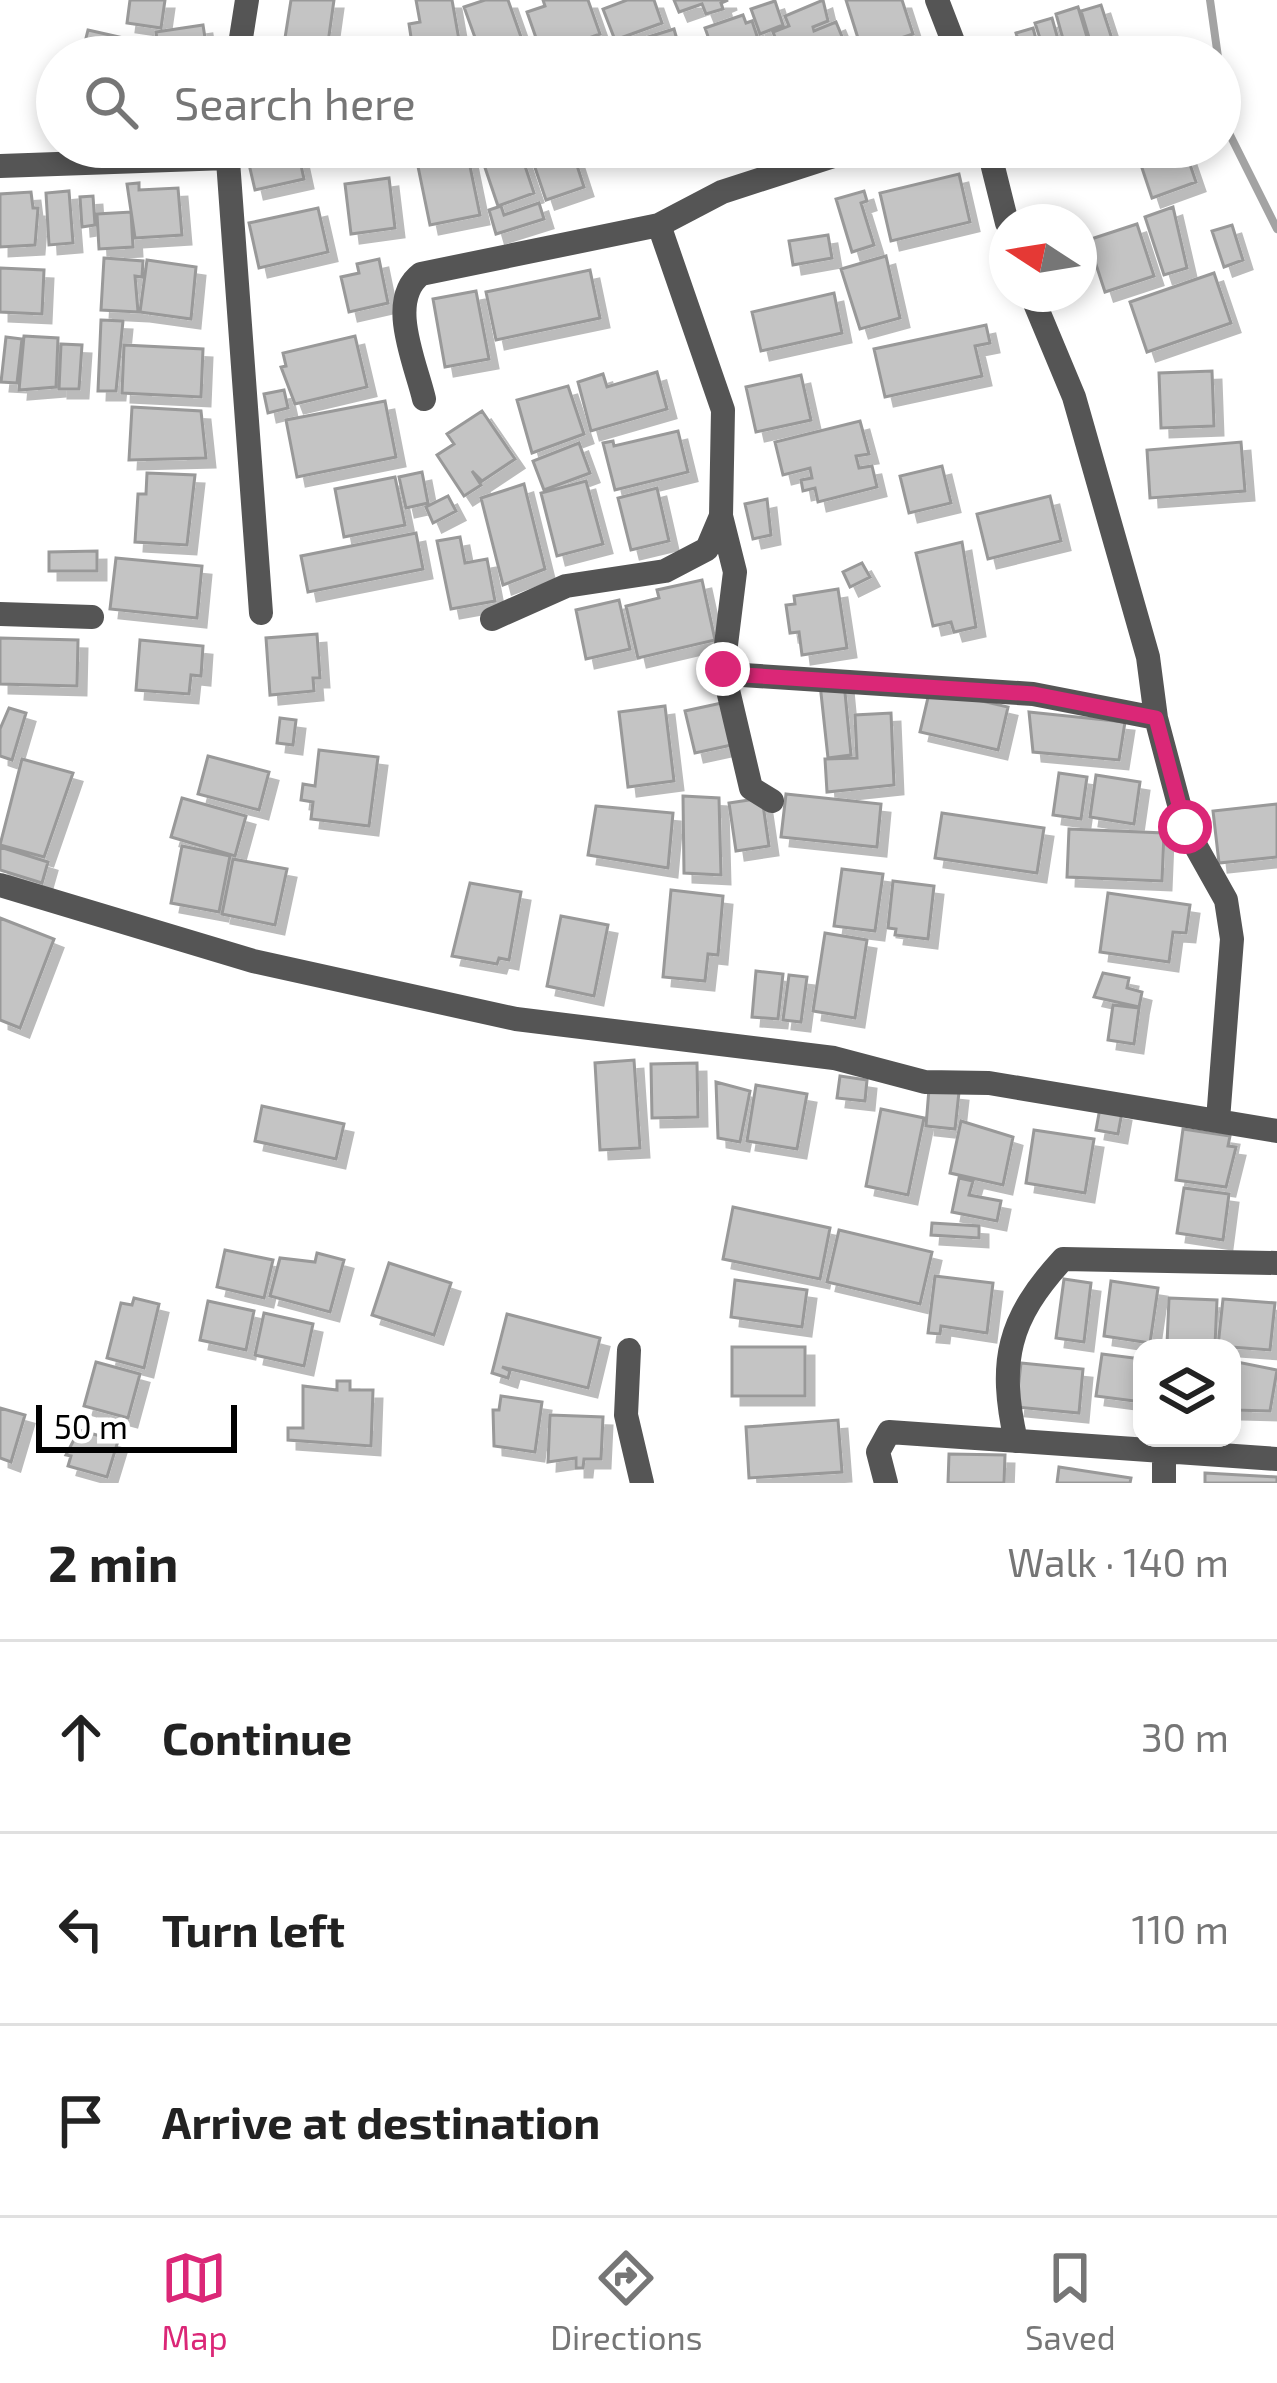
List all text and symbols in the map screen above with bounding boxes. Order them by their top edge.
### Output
search box [36,36,1241,168]
icon: search [78,69,144,135]
text: Search here [174,75,416,129]
north arrow [989,204,1097,312]
route end [696,642,750,696]
route start [1158,800,1212,854]
map controls [1133,1339,1241,1447]
button: layers [1133,1339,1241,1447]
scale bar [36,1399,237,1452]
text: 50 m [54,1406,128,1446]
text: 2 min [48,1531,178,1592]
text: Walk · 140 m [1008,1538,1229,1585]
icon: ahead [48,1704,114,1770]
text: Continue [162,1710,352,1764]
text: 30 m [1141,1713,1229,1760]
icon: left [48,1896,114,1962]
text: Turn left [162,1902,345,1956]
text: 110 m [1132,1905,1229,1952]
icon: arrive [48,2088,114,2154]
text: Arrive at destination [162,2094,600,2148]
tab: Map [161,2245,228,2357]
tab: Directions [550,2245,702,2357]
tab: Saved [1025,2245,1116,2357]

